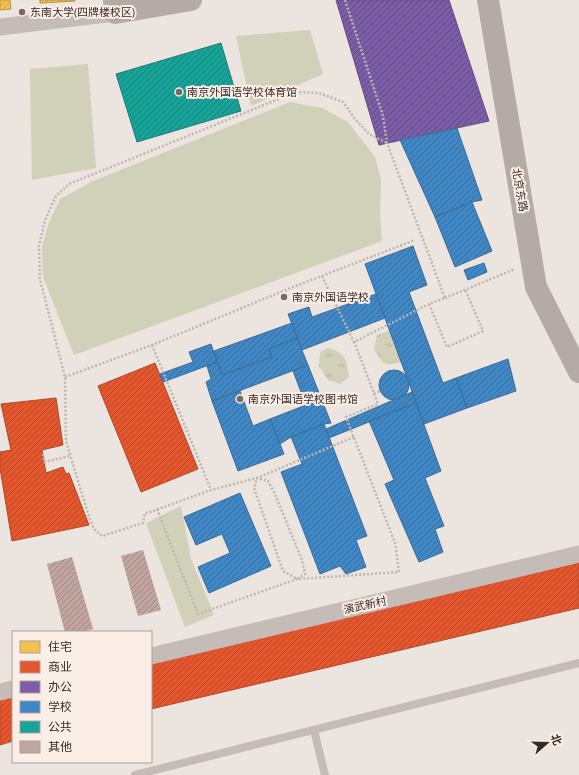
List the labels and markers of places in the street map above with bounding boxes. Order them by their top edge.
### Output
place label: 东南大学(四牌楼校区) [30,5,135,19]
marker: 东南大学(四牌楼校区) [17,7,27,17]
place label: 南京外国语学校体育馆 [187,85,297,99]
marker: 南京外国语学校体育馆 [174,87,184,97]
place label: 南京外国语学校 [292,290,369,304]
marker: 南京外国语学校 [279,292,289,302]
place label: 南京外国语学校图书馆 [248,392,358,406]
marker: 南京外国语学校图书馆 [235,394,245,404]

